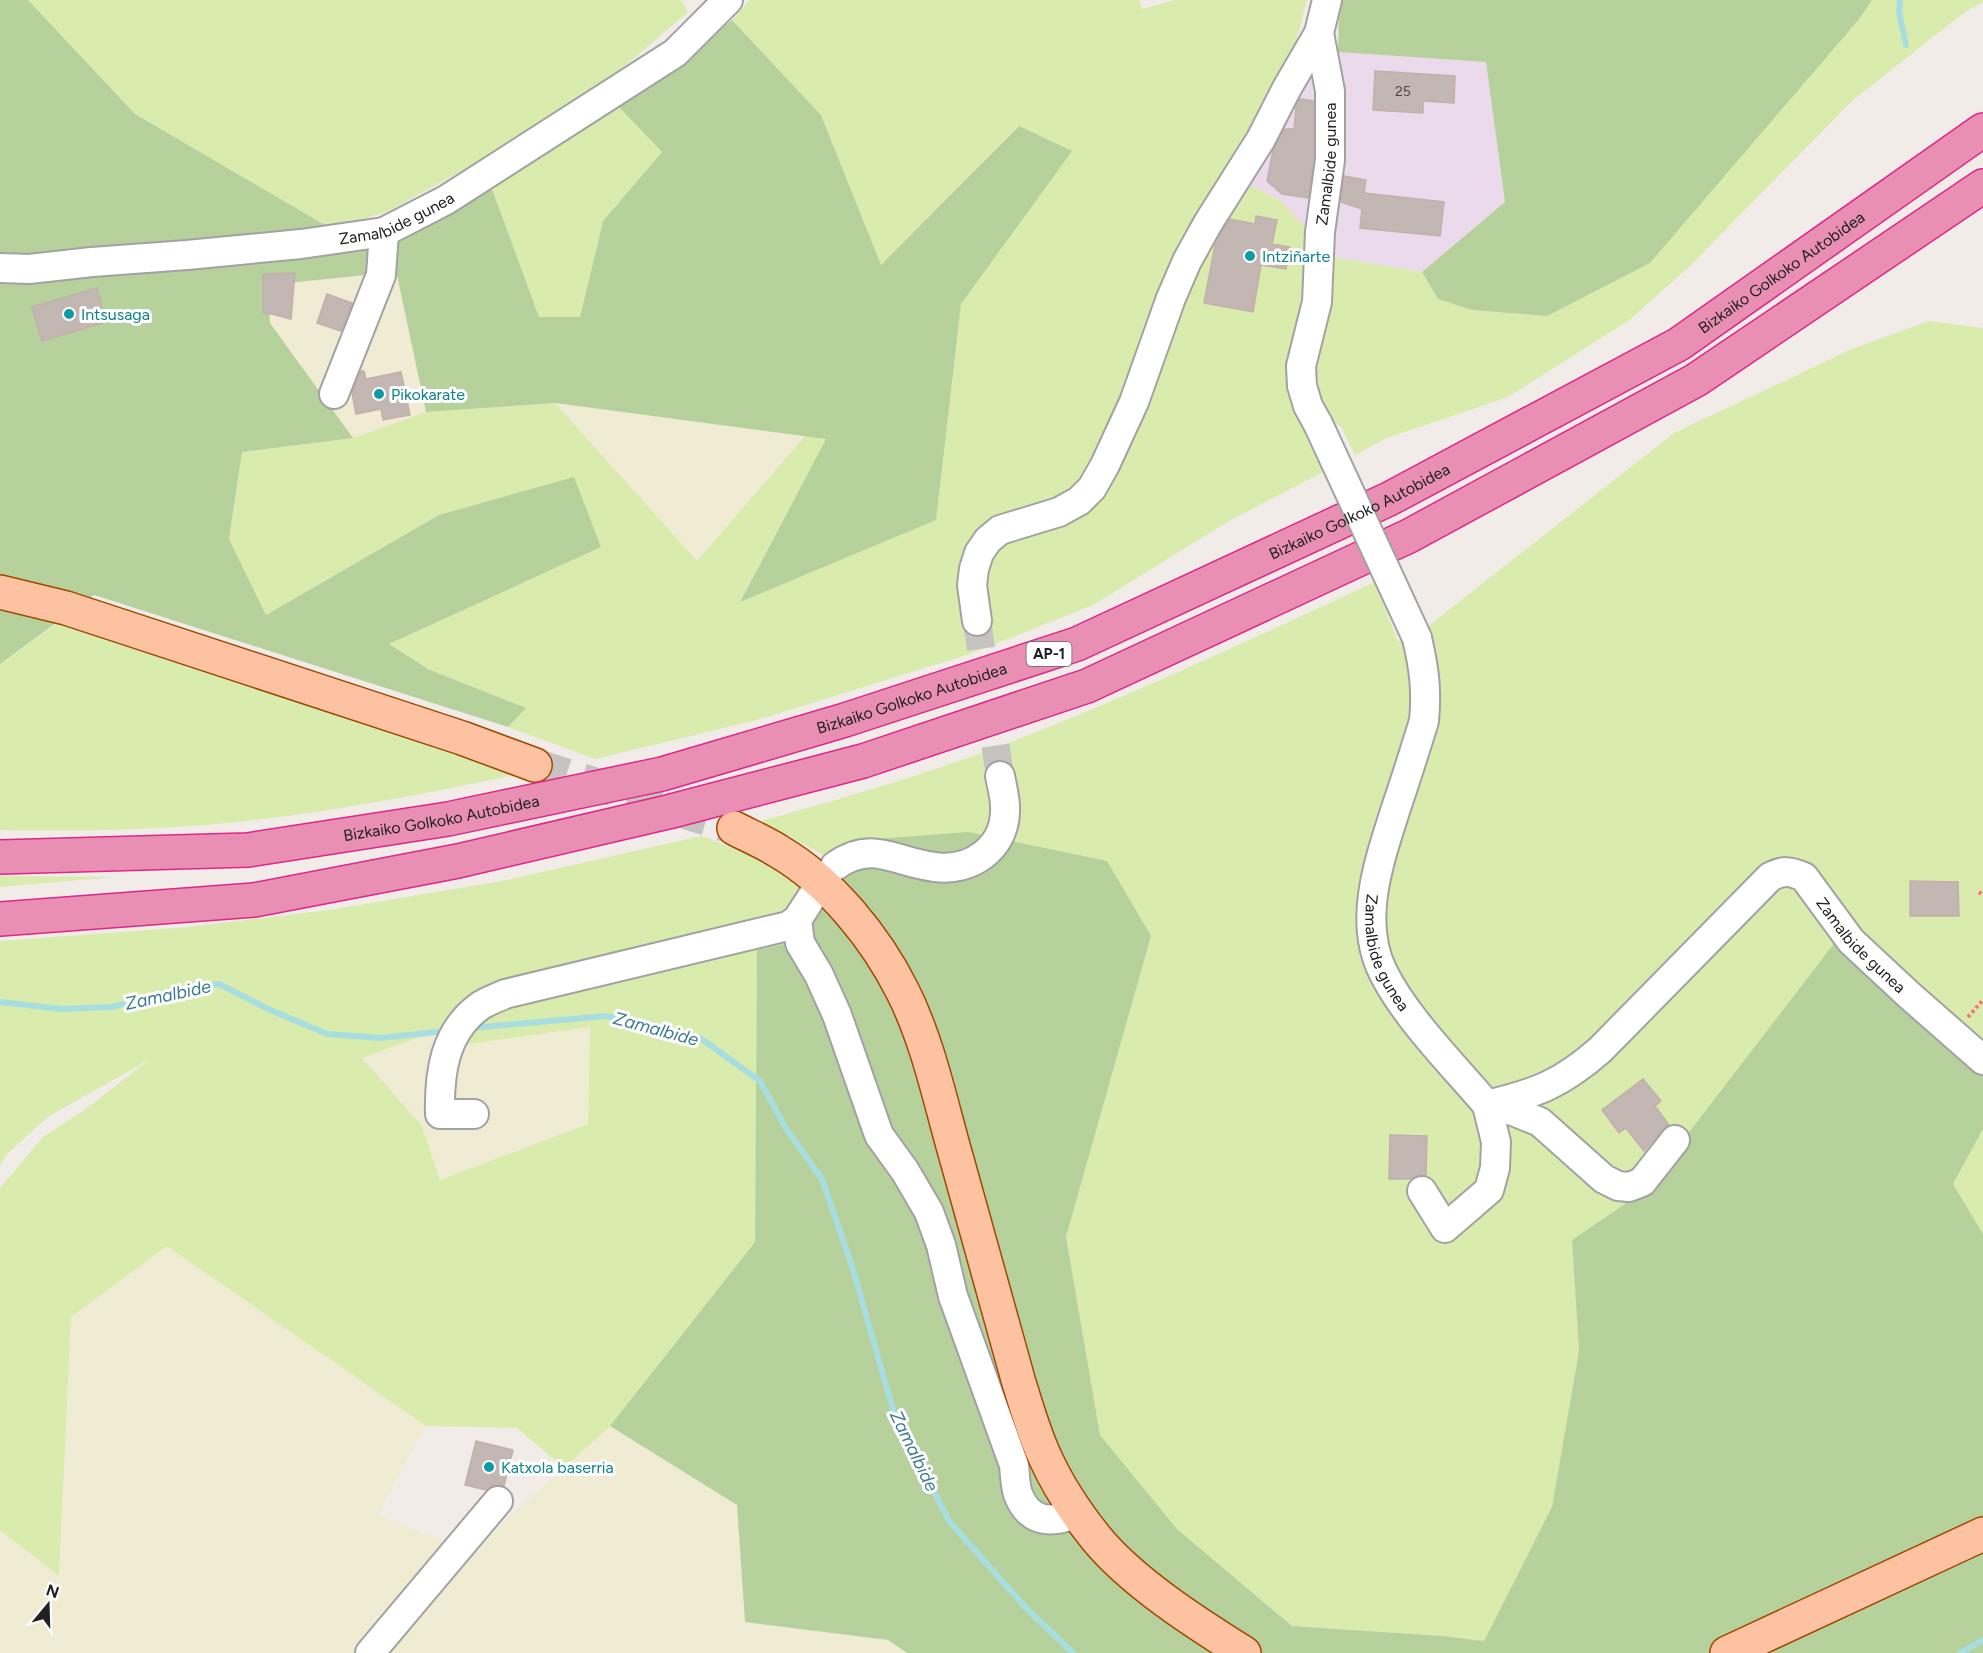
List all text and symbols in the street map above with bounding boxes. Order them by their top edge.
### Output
house number: 25 [1395,83,1411,100]
street label: Zamalbide gunea [1312,103,1340,226]
street label: Zamalbide gunea [337,188,458,248]
street label: Bizkaiko Golkoko Autobidea [1694,207,1868,337]
place label: Intziñarte [1262,247,1330,266]
marker: Intziñarte [1243,249,1257,263]
place label: Intsusaga [81,305,150,324]
marker: Intsusaga [62,307,76,321]
place label: Pikokarate [391,385,465,404]
marker: Pikokarate [372,387,386,401]
street label: Bizkaiko Golkoko Autobidea [1266,459,1453,563]
road number: AP-1 [1026,642,1072,666]
street label: Bizkaiko Golkoko Autobidea [814,658,1009,737]
street label: Bizkaiko Golkoko Autobidea [342,791,541,845]
street label: Zamalbide gunea [1362,893,1414,1014]
street label: Zamalbide gunea [1813,894,1910,997]
water label: Zamalbide [123,975,213,1015]
water label: Zamalbide [611,1007,701,1051]
water label: Zamalbide [885,1407,943,1495]
place label: Katxola baserria [501,1458,614,1477]
marker: Katxola baserria [482,1460,496,1474]
north arrow [18,1575,78,1635]
text: N [44,1580,62,1602]

